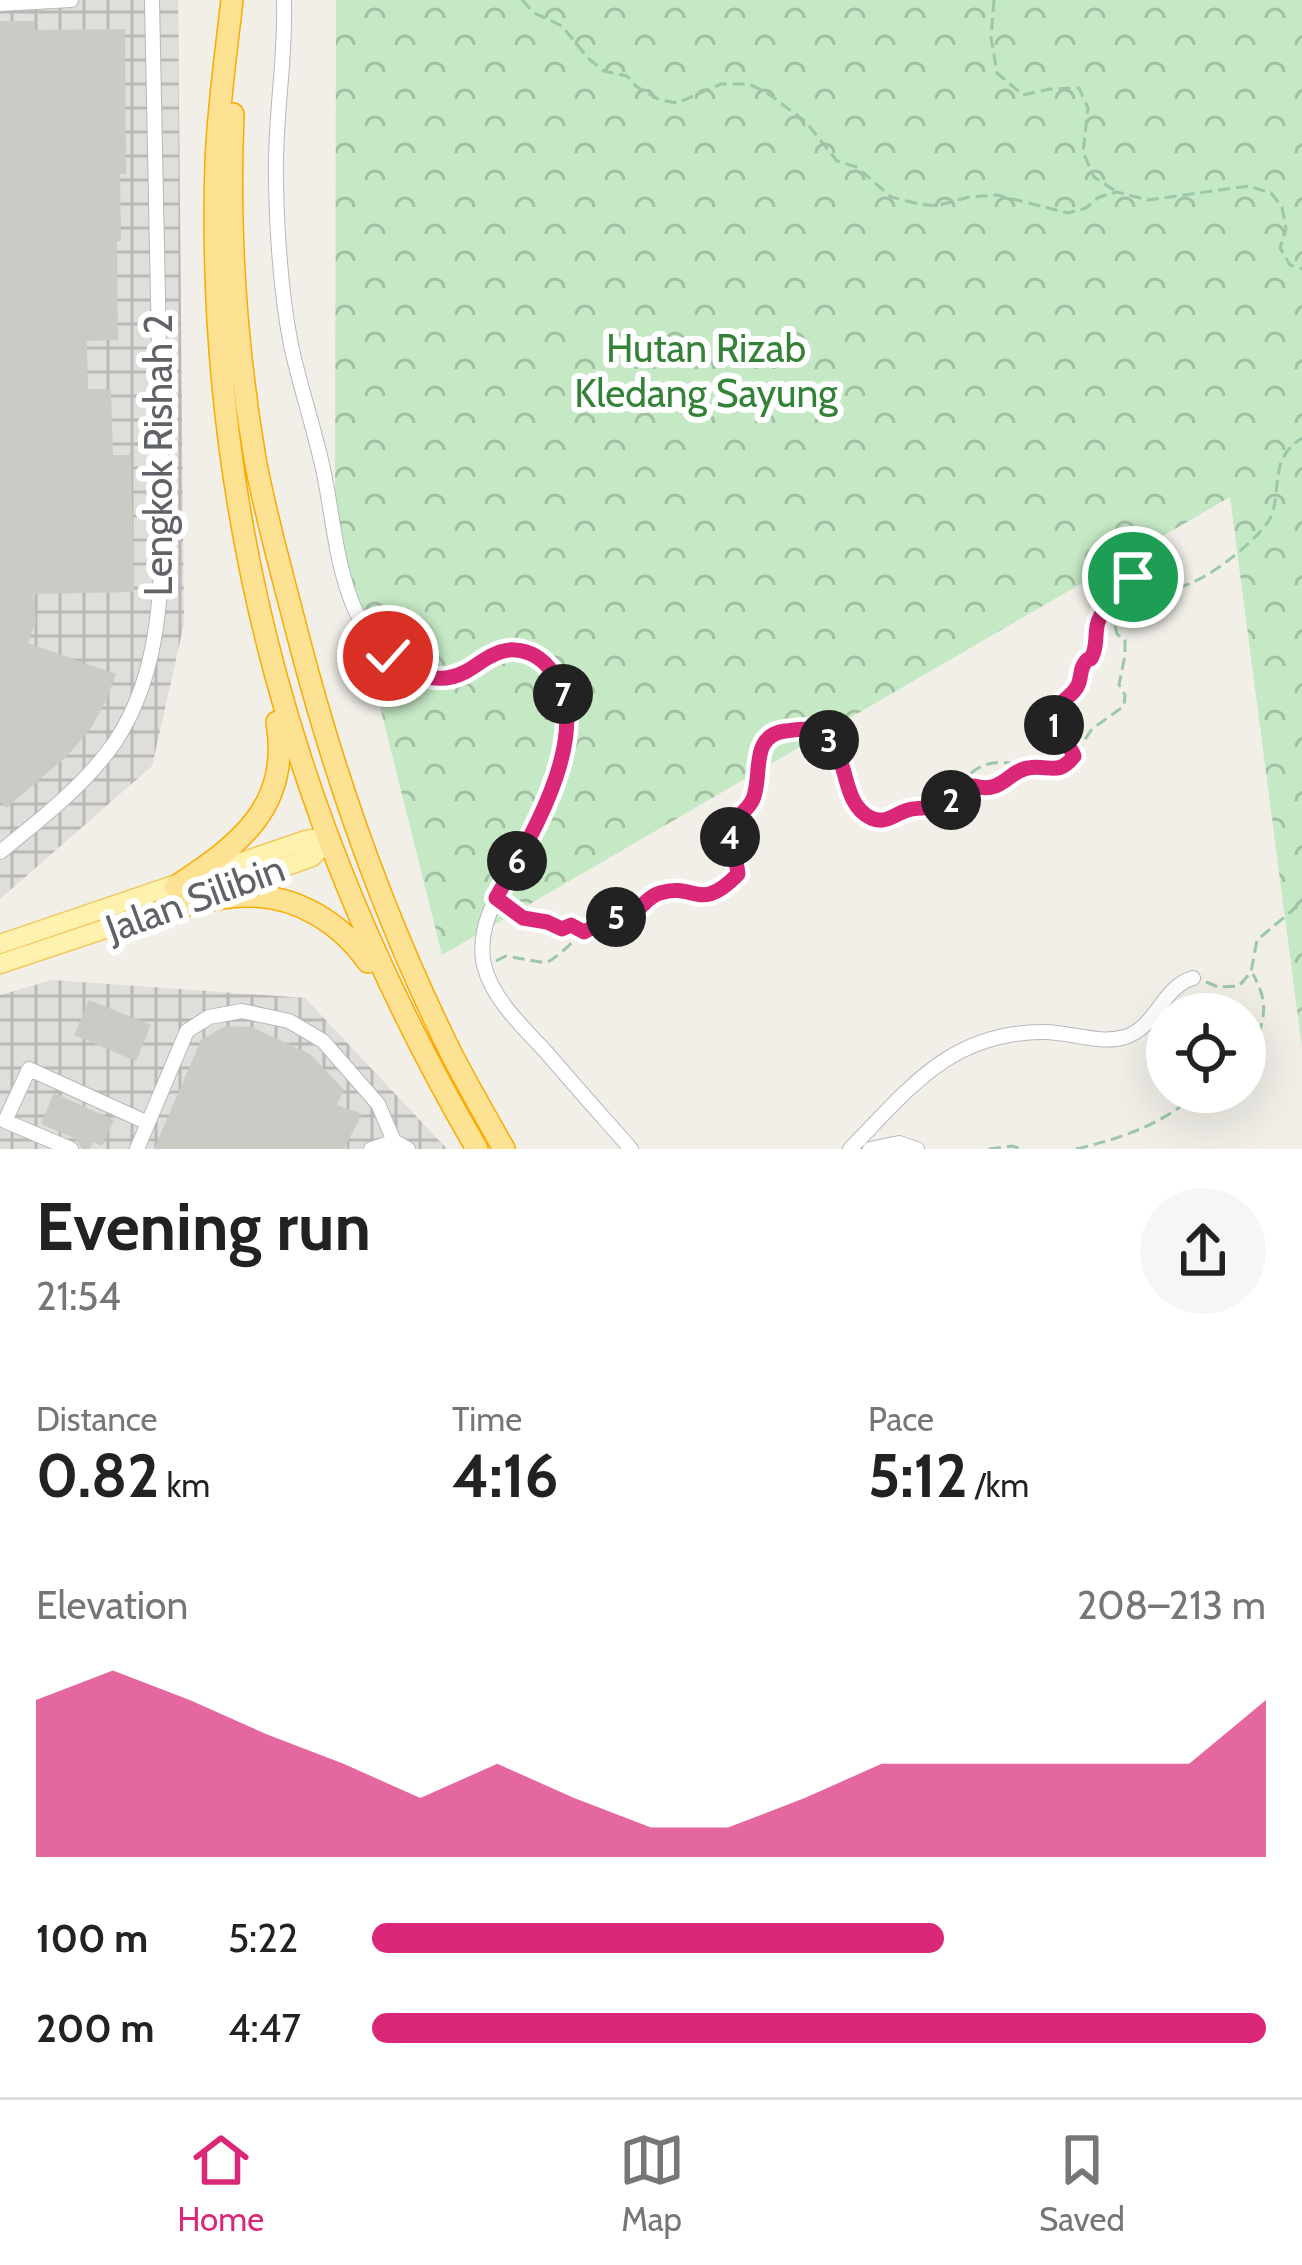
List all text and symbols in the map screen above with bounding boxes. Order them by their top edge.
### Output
street label: Lengkok Rishah 2 [134,314,182,596]
park label: Hutan Rizab Kledang Sayung [574,324,838,417]
pin [1082,526,1184,628]
icon: arrive [1100,544,1166,610]
pin [337,605,439,707]
icon: check [355,623,421,689]
pin: 7 [533,664,593,724]
text: 7 [555,674,571,714]
pin: 1 [1024,695,1084,755]
text: 1 [1048,705,1060,745]
pin: 3 [799,710,859,770]
text: 3 [820,720,838,760]
pin: 2 [921,770,981,830]
text: 2 [942,780,960,820]
pin: 4 [700,807,760,867]
text: 4 [720,817,740,857]
pin: 6 [487,831,547,891]
text: 6 [508,841,526,881]
street label: Jalan Silibin [98,844,291,953]
pin: 5 [586,887,646,947]
text: 5 [607,897,625,937]
map controls [1146,993,1266,1113]
button: locate [1146,993,1266,1113]
text: Evening run [36,1186,371,1267]
button: share [1140,1188,1266,1314]
text: 21:54 [36,1272,121,1320]
text: Distance [36,1399,157,1439]
text: Time [452,1399,522,1439]
text: Pace [868,1399,934,1439]
text: 0.82 [36,1439,159,1512]
text: 4:16 [452,1439,558,1512]
text: 5:12 [868,1439,967,1512]
text: km [159,1465,210,1505]
text: /km [967,1465,1029,1505]
text: Elevation [36,1581,188,1629]
text: 208–213 m [1077,1581,1266,1629]
text: 100 m [36,1914,148,1962]
text: 5:22 [228,1914,298,1962]
text: 200 m [36,2004,154,2052]
text: 4:47 [228,2004,301,2052]
tab: Home [177,2127,264,2239]
tab: Map [619,2127,685,2239]
tab: Saved [1039,2127,1125,2239]

